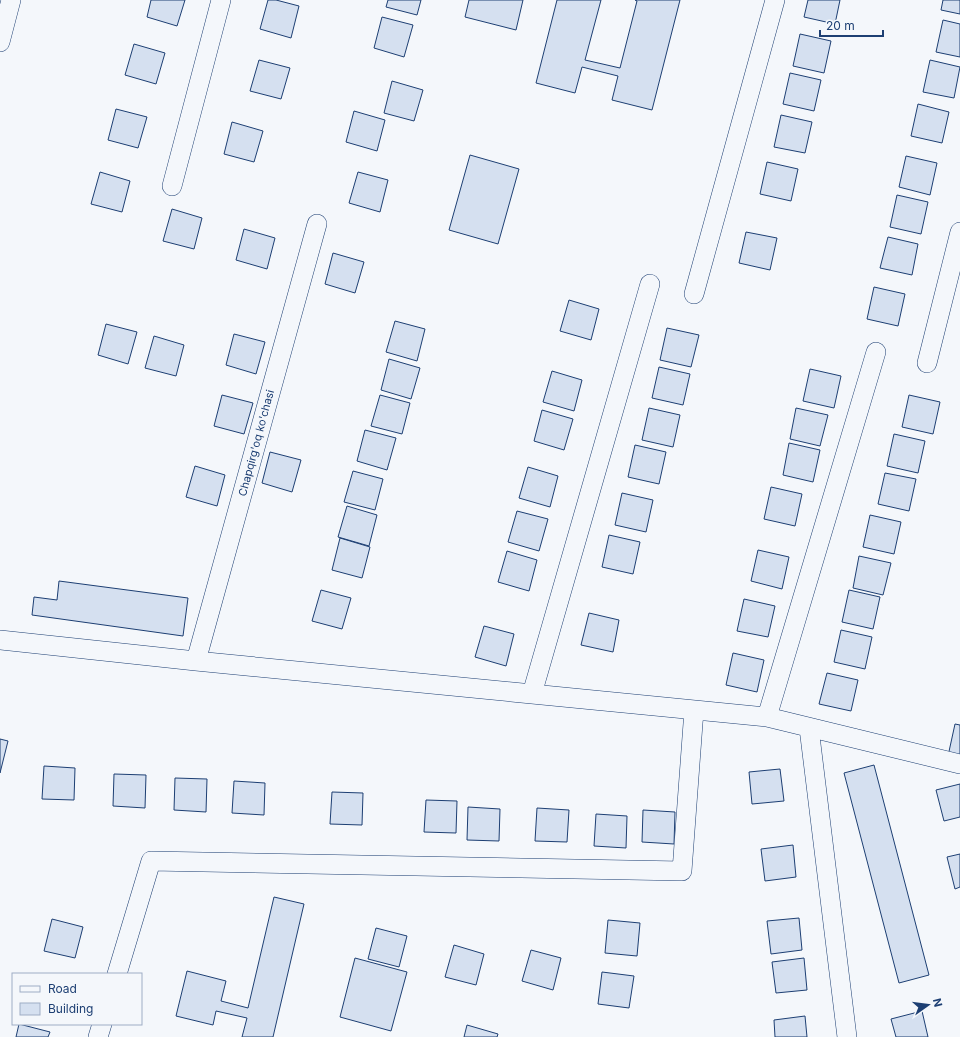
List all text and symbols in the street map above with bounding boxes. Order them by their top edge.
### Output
scale bar [820,12,883,38]
text: 20 m [826,18,855,33]
street label: Chapqirg'oq ko'chasi [235,388,277,498]
legend [12,973,142,1025]
text: Road [48,981,77,996]
north arrow [908,985,948,1025]
text: N [930,997,946,1008]
text: Building [48,1001,93,1016]

